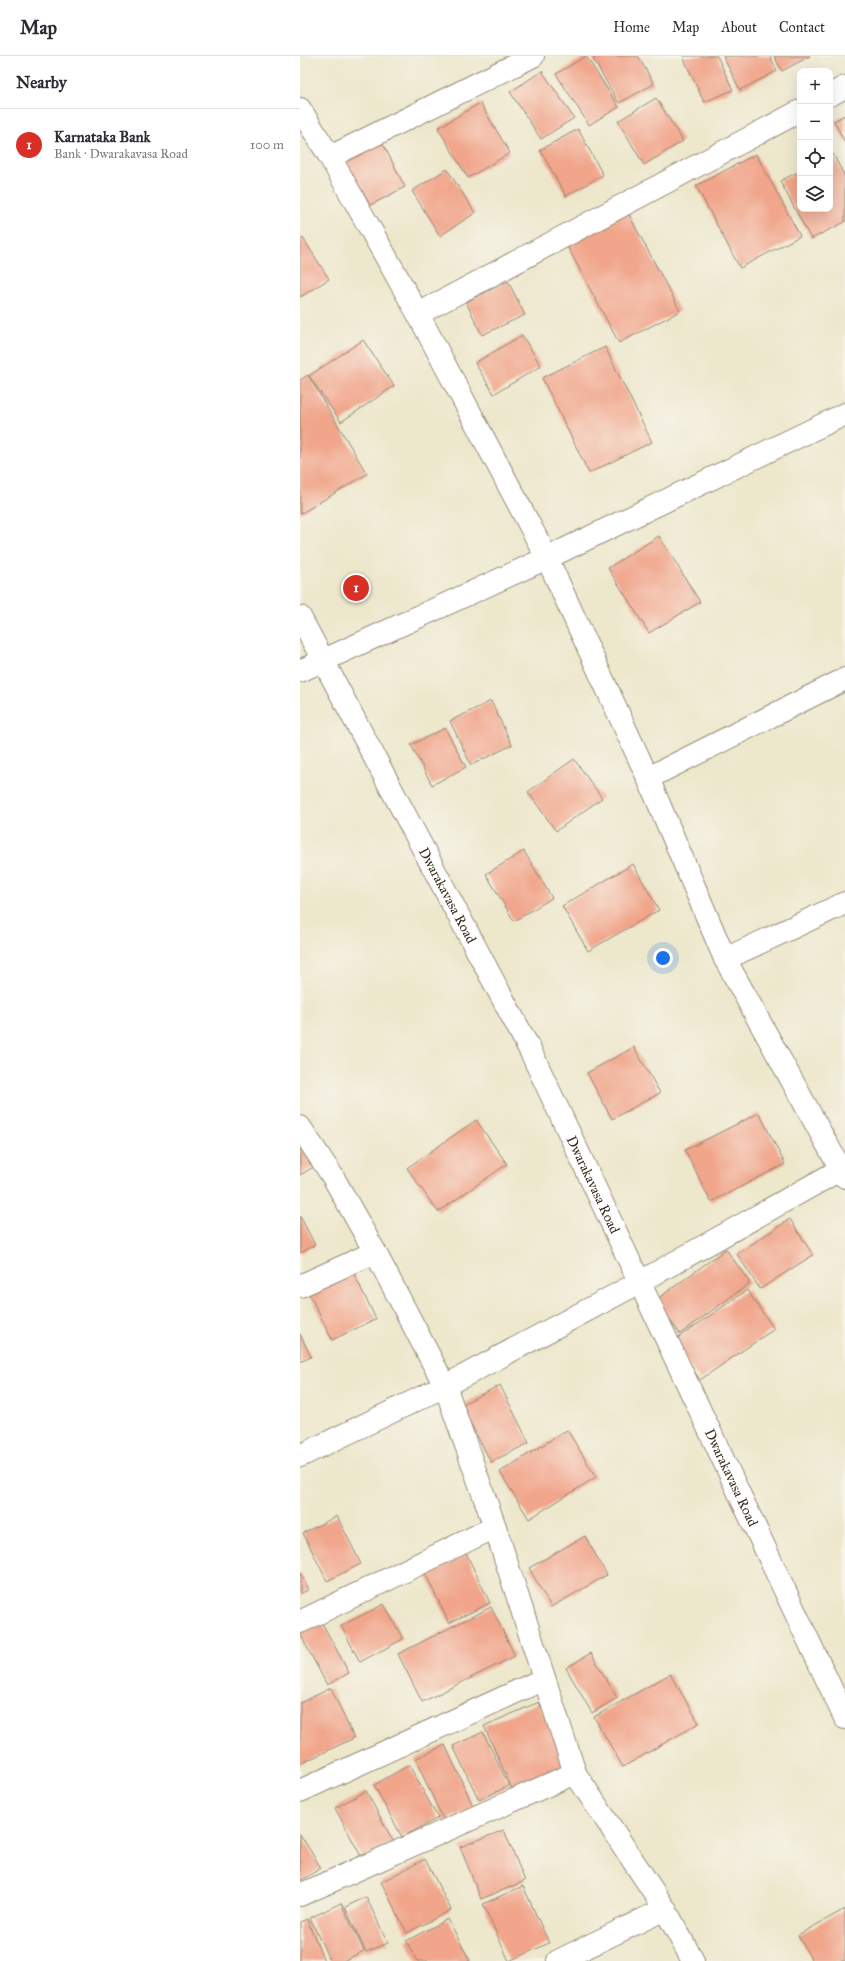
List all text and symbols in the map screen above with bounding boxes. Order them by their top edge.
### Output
text: Map [20,16,57,39]
text: Home [613,19,650,36]
text: Map [672,19,699,36]
text: About [721,19,757,36]
text: Contact [779,19,825,36]
map controls [797,68,833,212]
button: + [797,68,833,104]
text: Nearby [16,72,67,93]
button: − [797,104,833,140]
text: Karnataka Bank [54,128,151,146]
text: 1 [26,137,32,153]
text: 100 m [250,137,284,153]
button: locate [797,140,833,176]
text: Bank · Dwarakavasa Road [54,146,188,162]
button: layers [797,176,833,212]
pin: 1 [343,573,369,603]
street label: Dwarakavasa Road [415,845,480,946]
your location [653,948,673,968]
street label: Dwarakavasa Road [563,1133,623,1236]
street label: Dwarakavasa Road [701,1426,761,1529]

